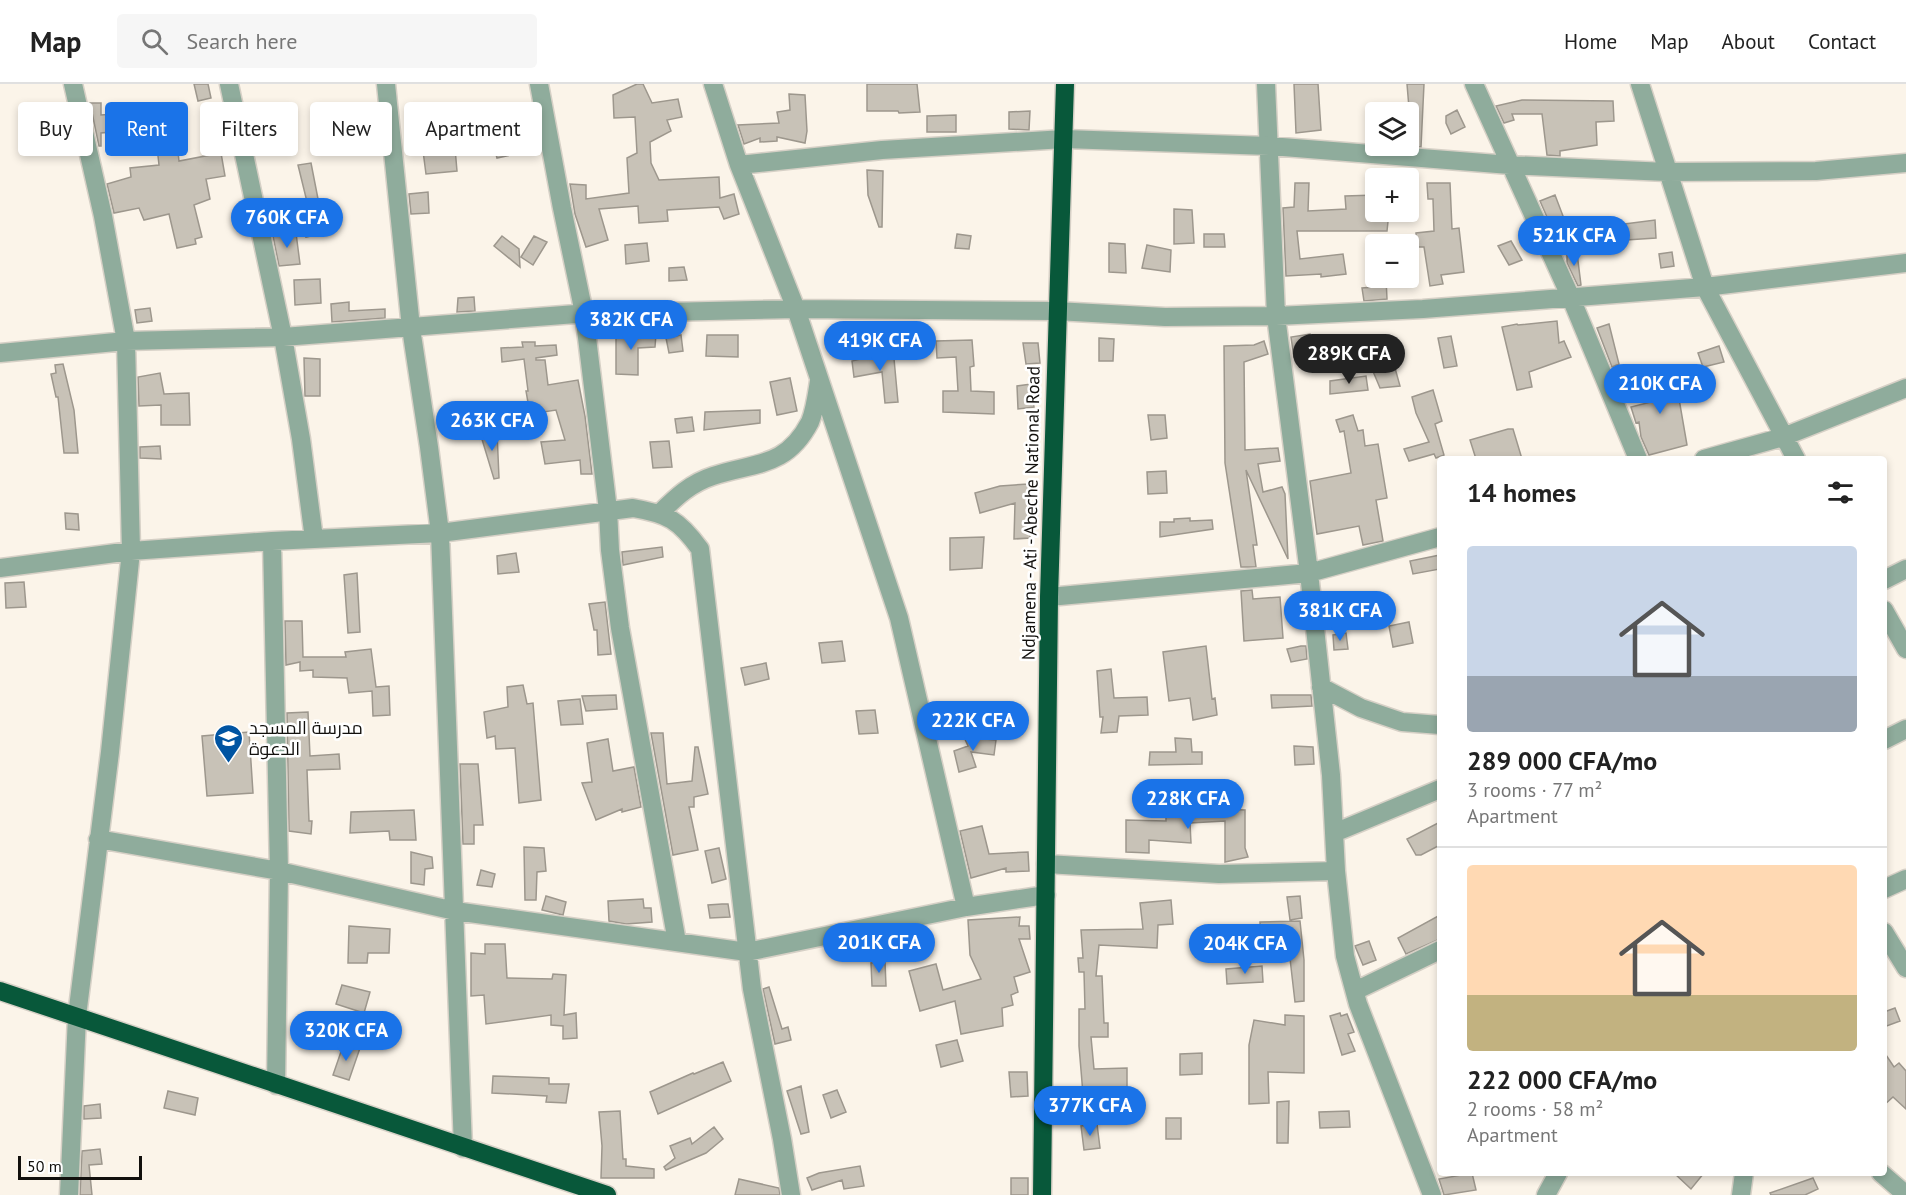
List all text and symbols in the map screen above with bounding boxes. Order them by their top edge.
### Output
search box [117,14,537,68]
text: Map [30,23,81,60]
icon: search [138,25,171,58]
text: Search here [186,27,297,55]
text: Home [1564,28,1617,55]
text: Map [1650,28,1689,55]
text: About [1722,28,1775,55]
text: Contact [1808,28,1876,55]
chip: Buy [18,102,93,156]
chip: Rent [105,102,188,156]
chip: Filters [200,102,298,156]
chip: New [310,102,392,156]
chip: Apartment [404,102,542,156]
map controls [1365,102,1419,288]
button: layers [1365,102,1419,156]
button: + [1365,168,1419,222]
pin: 760K CFA [225,198,349,249]
text: 760K CFA [245,204,329,230]
pin: 521K CFA [1512,216,1636,267]
text: 521K CFA [1532,222,1616,248]
button: − [1365,234,1419,288]
pin: 382K CFA [569,300,693,351]
text: 382K CFA [589,306,673,332]
pin: 419K CFA [818,321,942,372]
text: 419K CFA [838,327,922,353]
pin: 289K CFA [1287,334,1411,385]
text: 289K CFA [1307,340,1391,366]
pin: 210K CFA [1598,364,1722,415]
street label: Ndjamena - Ati - Abeche National Road [1016,366,1045,660]
text: 210K CFA [1618,370,1702,396]
pin: 263K CFA [430,401,554,452]
text: 263K CFA [450,407,534,433]
text: 14 homes [1467,476,1576,509]
icon: filters [1824,476,1857,509]
icon: home [1608,585,1716,693]
pin: 381K CFA [1278,591,1402,642]
text: 381K CFA [1298,597,1382,623]
pin: 222K CFA [911,701,1035,752]
text: 222K CFA [931,707,1015,733]
place label: مدرسة المسجد الدعوة [249,716,363,760]
school or university icon: مدرسة المسجد الدعوة [212,722,244,764]
text: 289 000 CFA/mo [1467,744,1657,777]
text: 3 rooms · 77 m² [1467,777,1602,803]
pin: 228K CFA [1126,779,1250,830]
text: 228K CFA [1146,785,1230,811]
text: Apartment [1467,803,1558,829]
icon: home [1608,904,1716,1012]
pin: 201K CFA [817,923,941,974]
pin: 204K CFA [1183,924,1307,975]
text: 201K CFA [837,929,921,955]
text: 204K CFA [1203,930,1287,956]
pin: 320K CFA [284,1011,408,1062]
text: 320K CFA [304,1017,388,1043]
text: 222 000 CFA/mo [1467,1063,1657,1096]
pin: 377K CFA [1028,1086,1152,1137]
text: 377K CFA [1048,1092,1132,1118]
text: 2 rooms · 58 m² [1467,1096,1603,1122]
text: Apartment [1467,1122,1558,1148]
scale bar [18,1153,142,1180]
text: 50 m [27,1156,62,1176]

